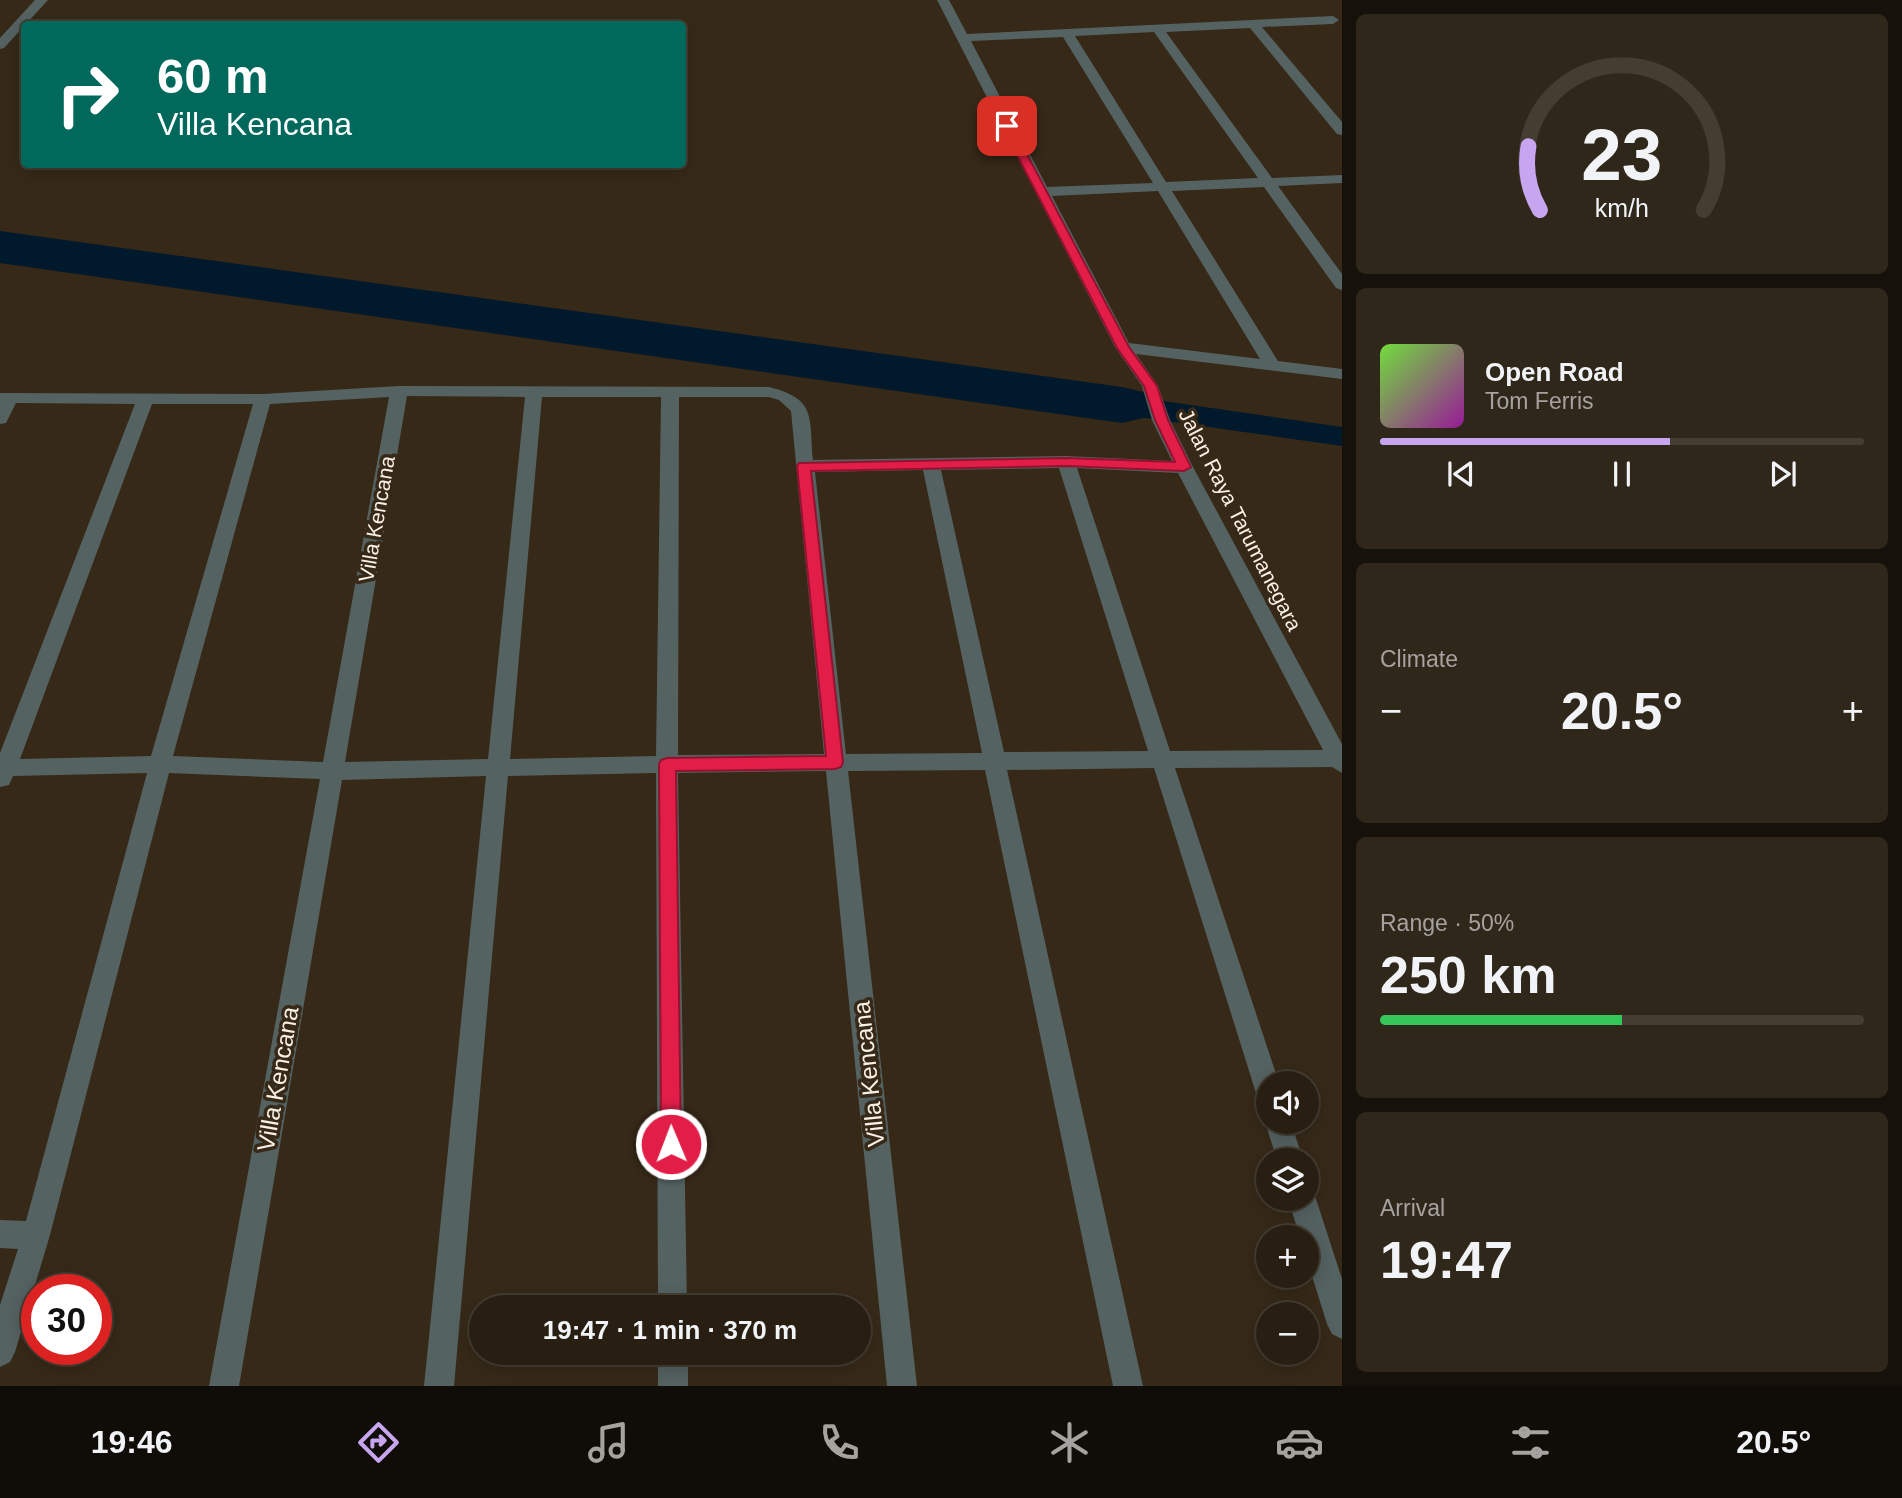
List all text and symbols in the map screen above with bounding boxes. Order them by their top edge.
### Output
icon: right [42,49,133,140]
text: 60 m [157,49,269,103]
pin [977,96,1037,156]
text: Villa Kencana [157,106,352,142]
icon: arrive [988,107,1026,145]
text: 23 [1582,115,1662,196]
text: km/h [1595,194,1649,222]
text: Open Road [1485,357,1624,387]
text: Tom Ferris [1485,388,1594,414]
street label: Jalan Raya Tarumanegara [1174,405,1307,635]
street label: Villa Kencana [354,454,399,584]
icon: previous [1442,455,1480,493]
icon: pause [1603,455,1641,493]
icon: next [1764,455,1802,493]
text: Climate [1380,646,1458,672]
text: 20.5° [1561,682,1683,740]
text: − [1380,690,1402,732]
text: + [1842,690,1864,732]
text: Range · 50% [1380,910,1514,936]
text: 250 km [1380,946,1556,1004]
street label: Villa Kencana [847,999,890,1148]
street label: Villa Kencana [252,1004,304,1153]
map controls [1256,1071,1319,1365]
button: sound [1256,1071,1319,1134]
position arrow [634,1107,708,1181]
button: layers [1256,1148,1319,1211]
text: Arrival [1380,1195,1445,1221]
button: + [1256,1225,1319,1288]
text: 19:47 [1380,1231,1513,1289]
speed limit sign: 30 [21,1274,112,1365]
button: − [1256,1302,1319,1365]
text: 19:47 · 1 min · 370 m [543,1315,797,1345]
icon: directions [354,1418,403,1467]
icon: music [584,1418,633,1467]
icon: phone [815,1418,864,1467]
icon: climate [1045,1418,1094,1467]
icon: car [1275,1418,1324,1467]
icon: filters [1506,1418,1555,1467]
text: 19:46 [91,1424,173,1460]
text: 20.5° [1736,1424,1811,1460]

